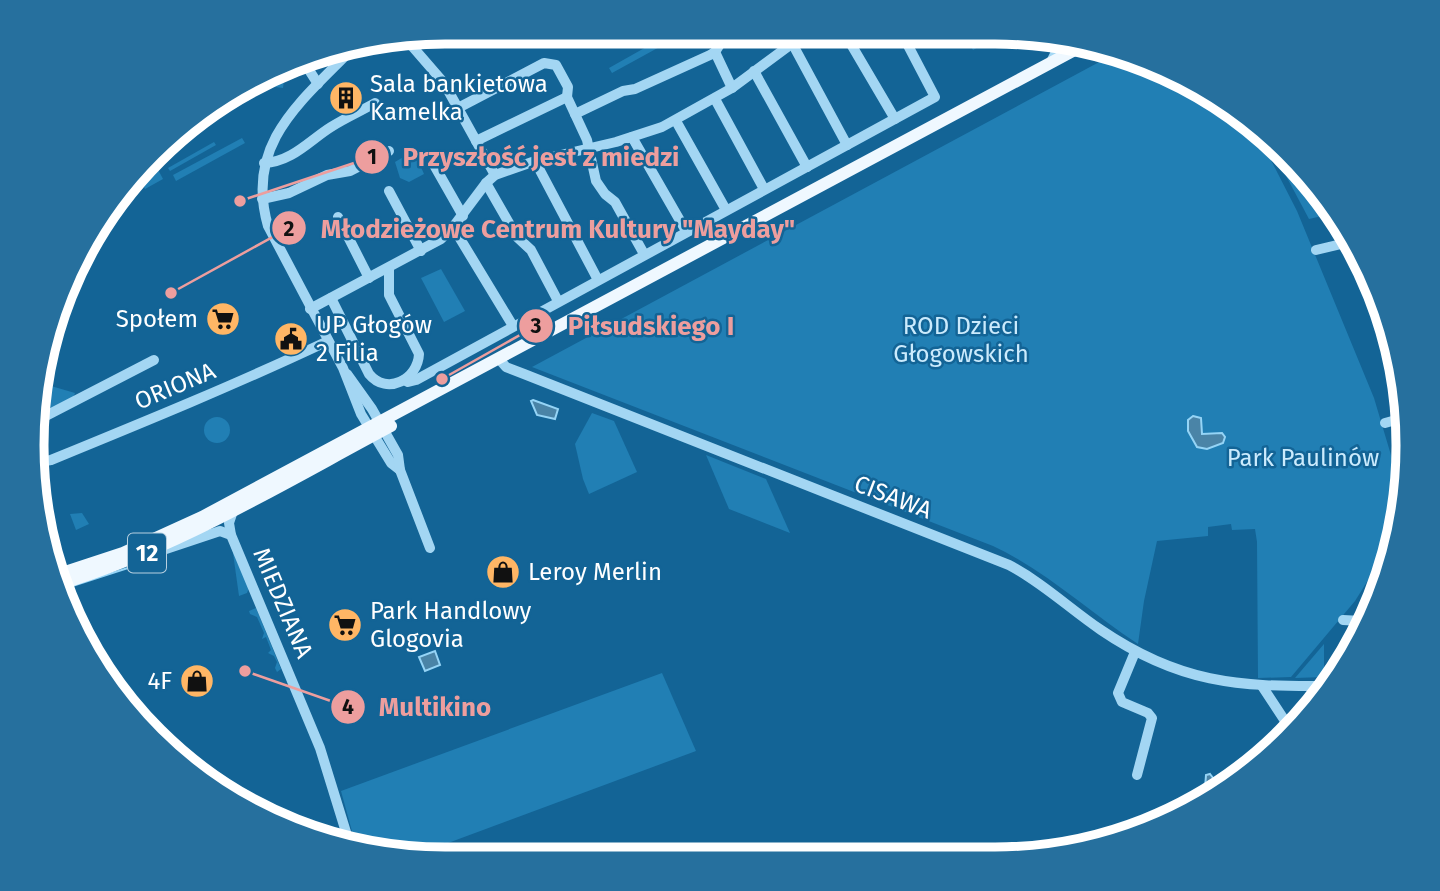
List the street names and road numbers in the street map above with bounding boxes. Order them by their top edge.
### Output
street label: ORIONA [130,356,220,415]
street label: CISAWA [850,469,936,525]
road number: 12 [128,534,166,572]
street label: MIEDZIANA [247,544,319,663]

